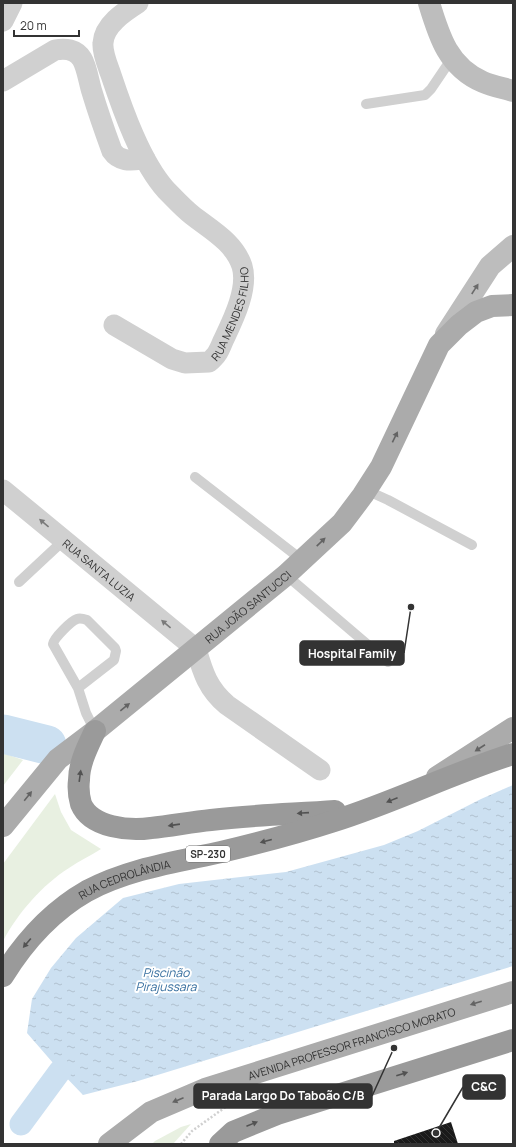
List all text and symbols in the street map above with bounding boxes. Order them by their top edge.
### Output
scale bar [14,12,79,38]
text: 20 m [20,17,47,34]
street label: RUA MENDES FILHO [207,266,251,364]
one-way arrow [471,284,479,294]
one-way arrow [392,431,398,442]
one-way arrow [39,519,49,528]
street label: RUA SANTA LUZIA [60,535,139,604]
one-way arrow [316,538,326,547]
street label: RUA JOÃO SANTUCCI [201,567,294,646]
one-way arrow [160,619,171,628]
callout: Hospital Family [300,641,404,665]
text: Hospital Family [308,645,396,662]
one-way arrow [119,702,130,711]
one-way arrow [474,745,486,752]
one-way arrow [77,770,83,782]
one-way arrow [23,790,32,801]
one-way arrow [386,798,398,804]
one-way arrow [297,810,309,817]
one-way arrow [168,822,180,828]
one-way arrow [260,838,272,844]
road number: SP-230 [186,846,230,862]
street label: RUA CEDROLÂNDIA [75,856,172,902]
one-way arrow [22,938,31,948]
water label: Piscinão Pirajussara [136,964,198,995]
one-way arrow [469,1000,481,1006]
street label: AVENIDA PROFESSOR FRANCISCO MORATO [246,1003,457,1083]
one-way arrow [397,1071,409,1077]
callout: C&C [463,1075,505,1099]
text: C&C [471,1078,497,1095]
callout: Parada Largo Do Taboão C/B [194,1084,372,1108]
text: Parada Largo Do Taboão C/B [202,1087,365,1104]
one-way arrow [173,1097,184,1103]
one-way arrow [247,1120,259,1126]

